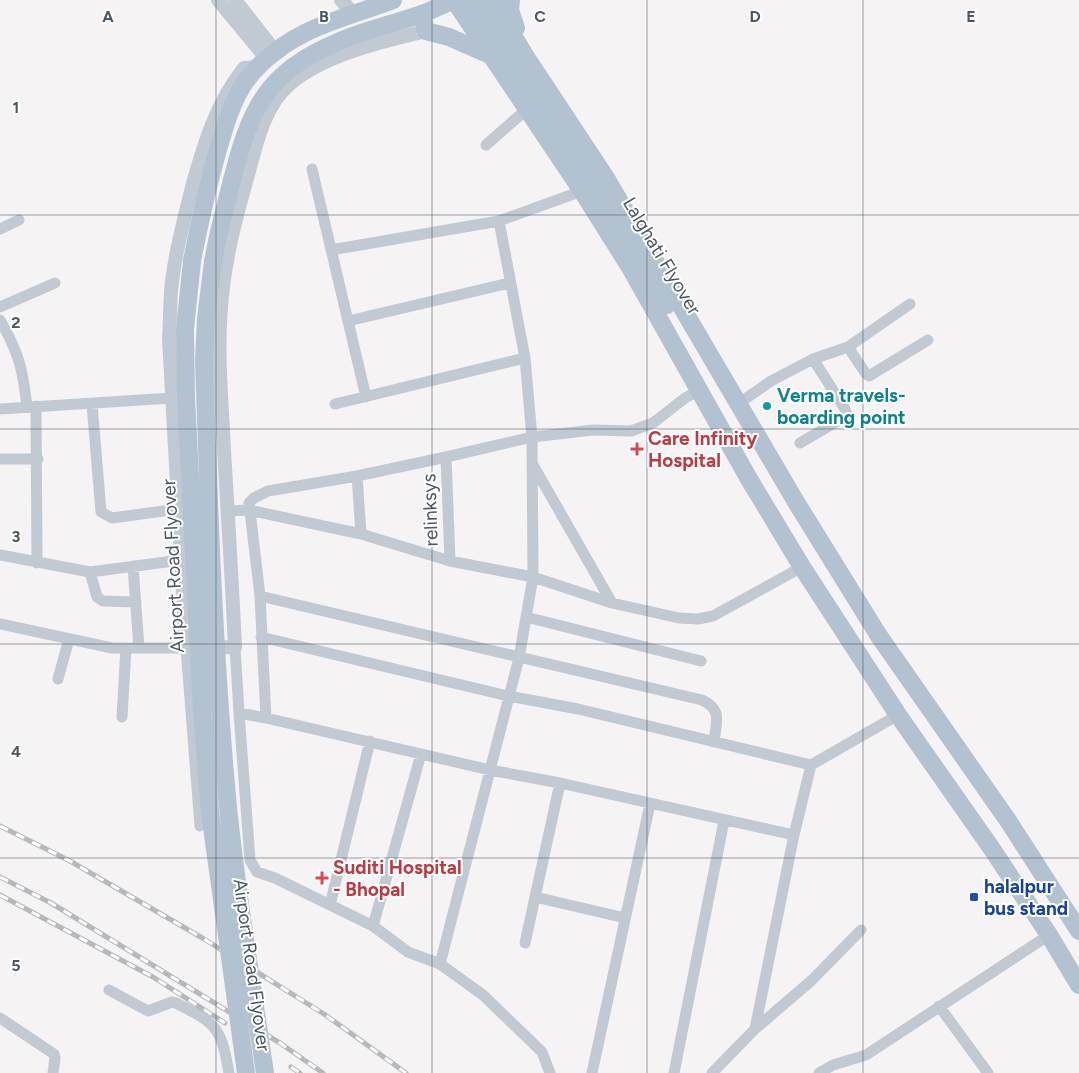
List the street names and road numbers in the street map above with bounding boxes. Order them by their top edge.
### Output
street label: Lalghati Flyover [618,193,706,319]
street label: relinksys [417,473,443,547]
street label: Airport Road Flyover [157,478,189,654]
street label: Airport Road Flyover [228,877,276,1053]

